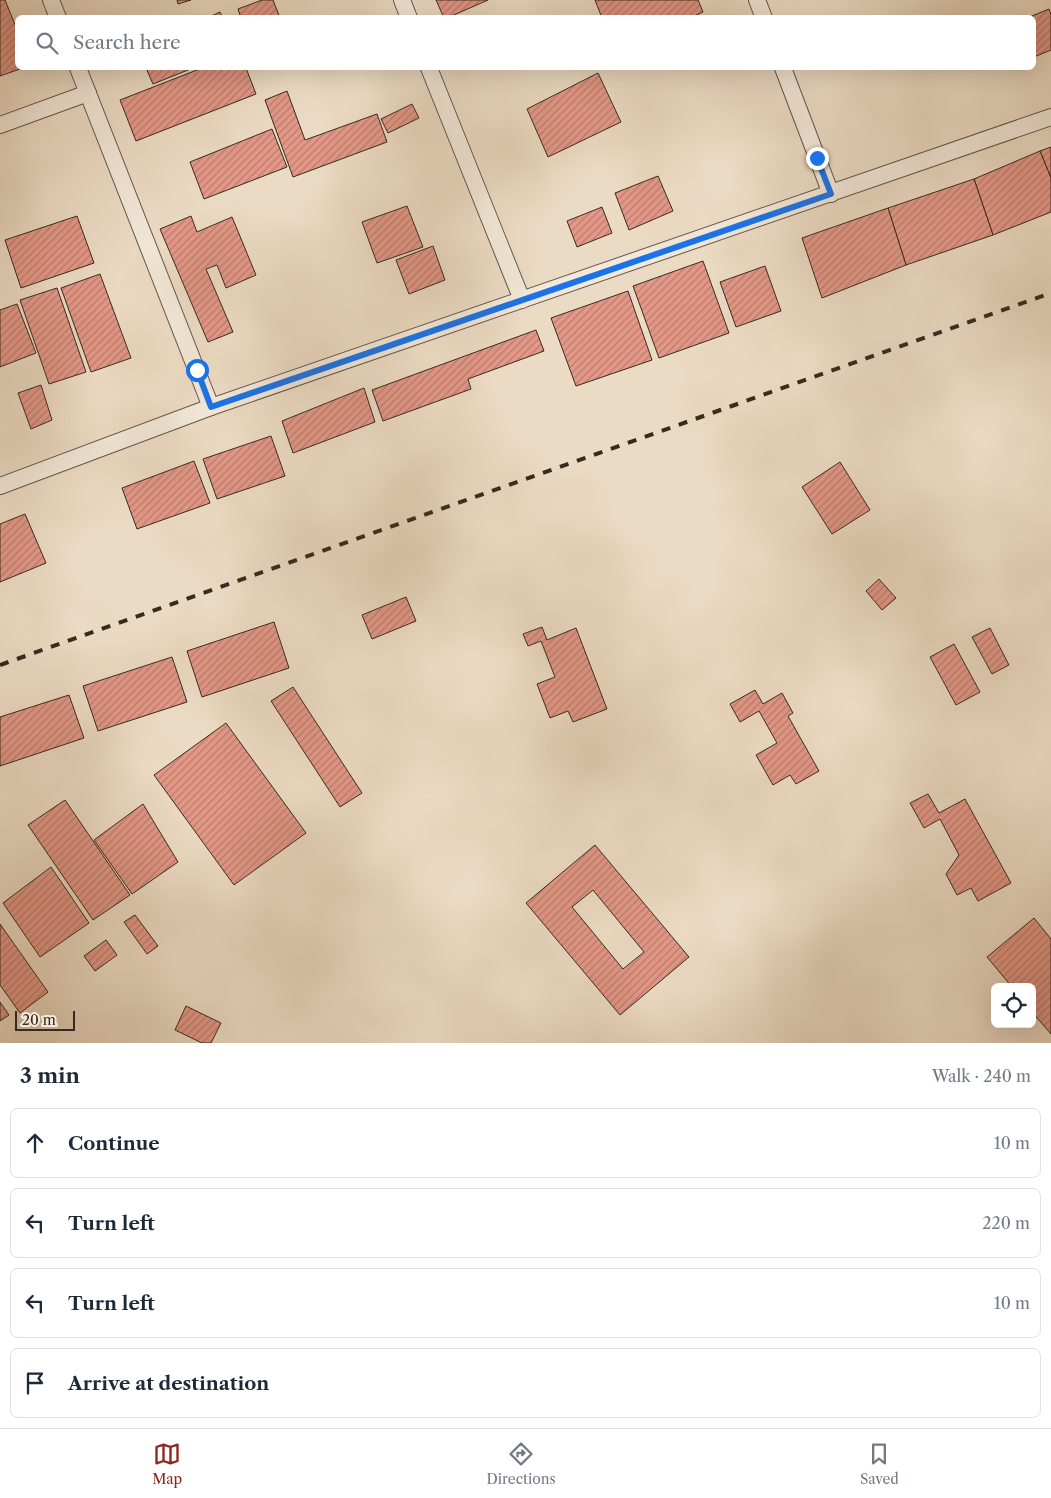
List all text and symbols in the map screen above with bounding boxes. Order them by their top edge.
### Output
search box [15,15,1036,70]
icon: search [33,29,61,57]
text: Search here [73,31,181,54]
route end [806,147,829,170]
route start [186,359,209,382]
map controls [991,983,1036,1028]
button: locate [991,983,1036,1028]
scale bar [15,1008,75,1031]
text: 20 m [22,1011,56,1029]
text: 3 min [20,1063,80,1088]
text: Walk · 240 m [932,1066,1031,1086]
icon: ahead [21,1129,49,1157]
text: Continue [68,1132,160,1155]
text: 10 m [994,1133,1030,1153]
icon: left [21,1209,49,1237]
text: Turn left [68,1212,155,1235]
text: 220 m [982,1213,1030,1233]
icon: left [21,1289,49,1317]
text: Turn left [68,1292,155,1315]
text: 10 m [994,1293,1030,1313]
icon: arrive [21,1369,49,1397]
text: Arrive at destination [68,1372,269,1395]
tab: Map [152,1440,182,1488]
tab: Directions [486,1440,556,1488]
tab: Saved [860,1440,899,1488]

